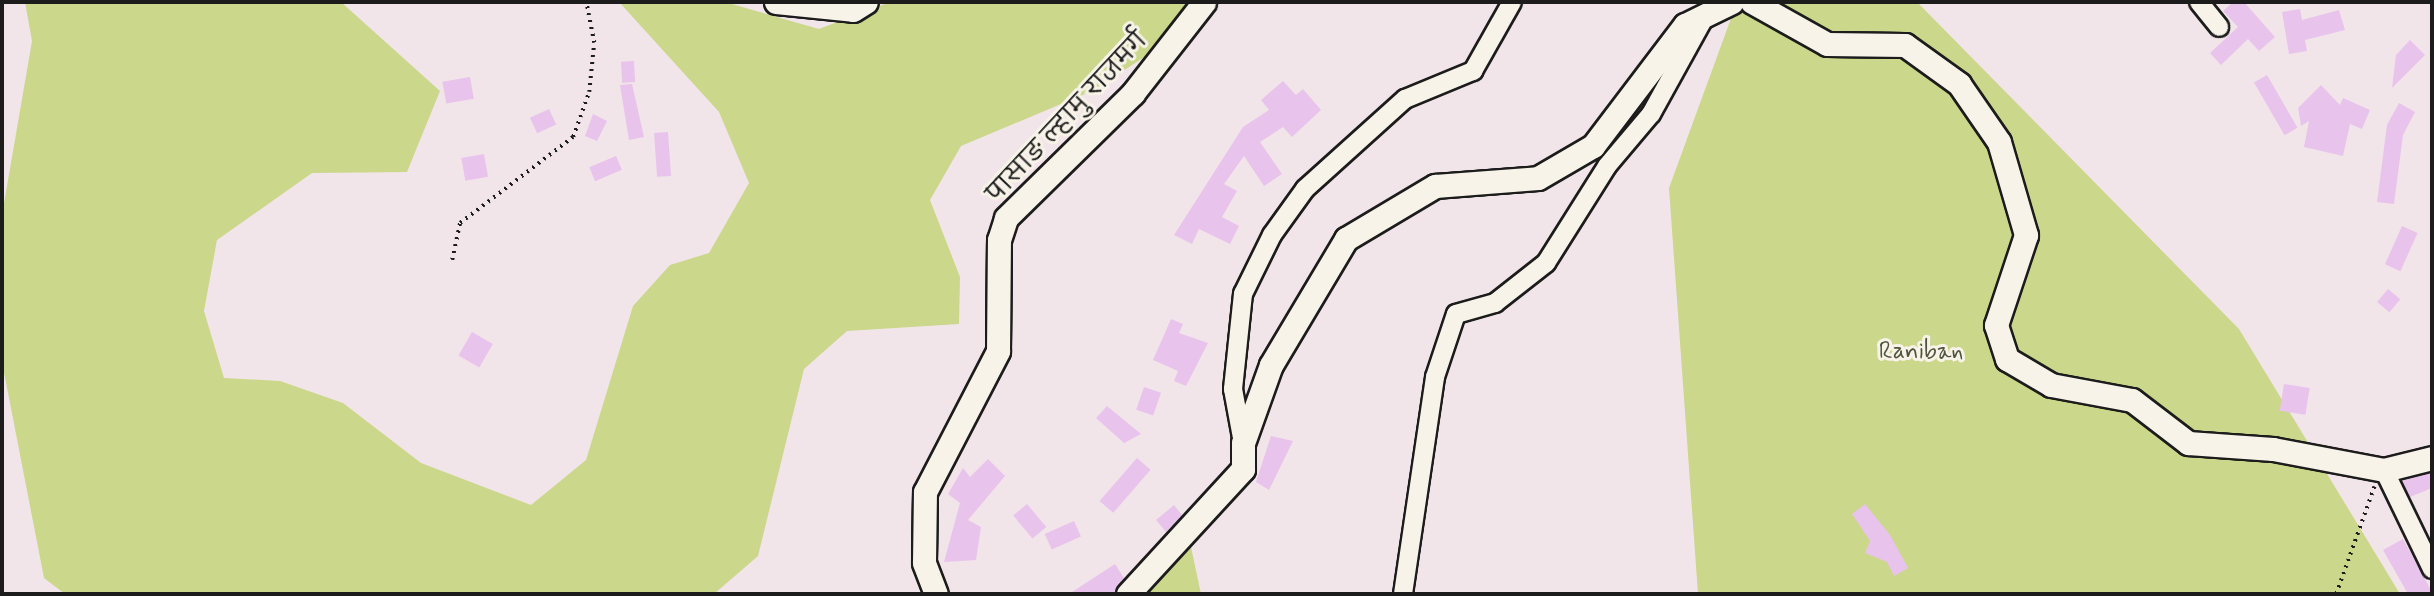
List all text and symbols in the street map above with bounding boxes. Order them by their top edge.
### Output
street label: पासाङ ल्हामु राजमर्ग [982,27,1154,209]
park label: Raniban [1879,338,1963,366]

